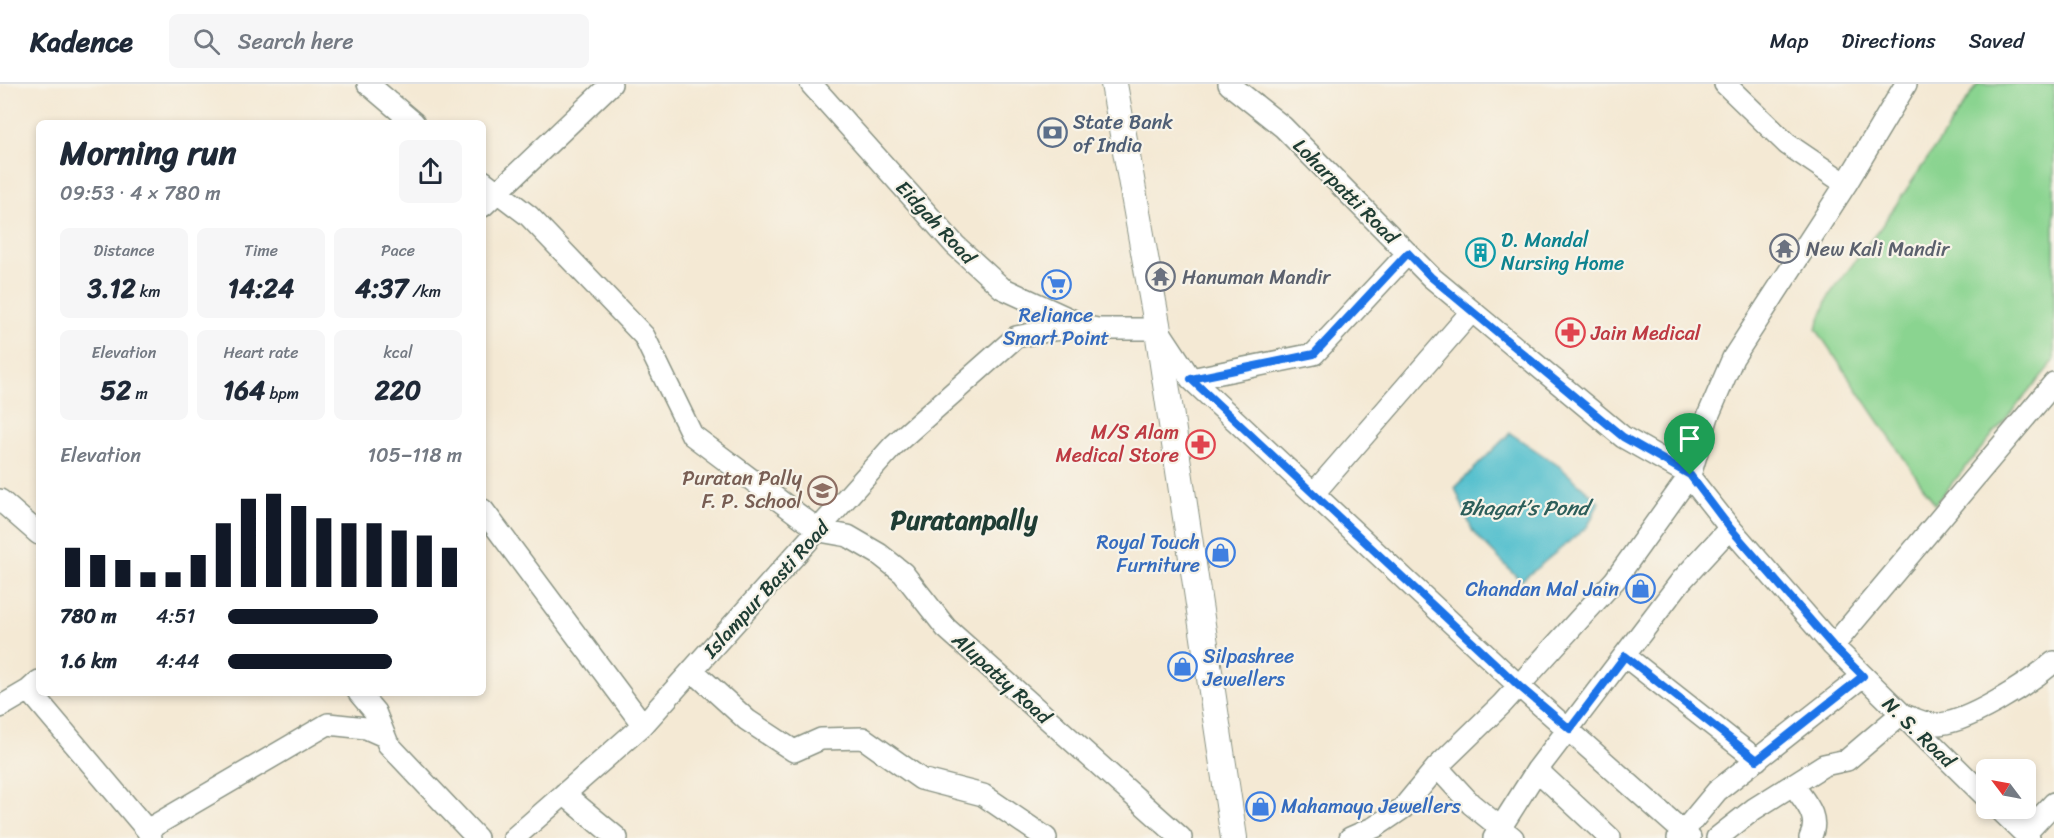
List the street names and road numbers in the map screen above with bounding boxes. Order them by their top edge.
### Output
street label: Loharpatti Road [1284,130,1408,254]
street label: Eidgah Road [887,172,985,274]
street label: Islampur Basti Road [694,511,839,667]
street label: Alupatty Road [943,623,1061,734]
street label: N. S. Road [1874,688,1965,778]

